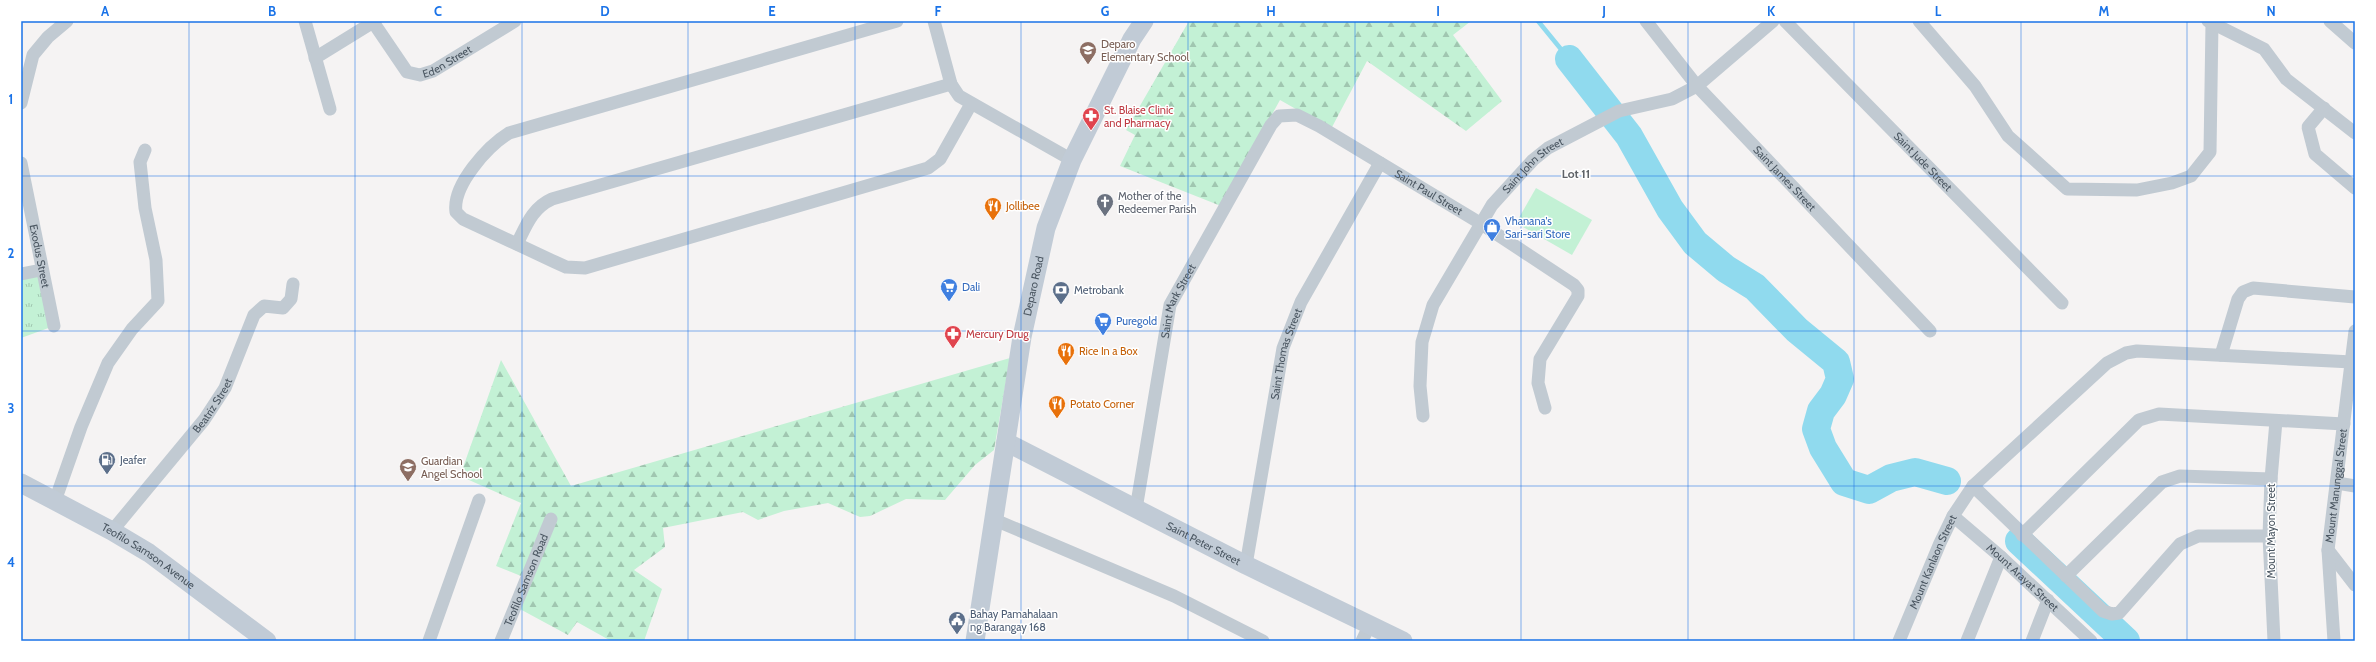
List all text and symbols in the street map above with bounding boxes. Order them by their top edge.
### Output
text: A [101,3,110,19]
text: B [268,3,276,19]
text: C [434,3,442,19]
text: D [600,3,610,19]
text: E [768,3,776,19]
text: F [935,3,942,19]
text: G [1101,3,1110,19]
text: H [1266,3,1276,19]
text: I [1436,3,1440,19]
text: J [1601,3,1606,19]
text: K [1767,3,1776,19]
text: L [1935,3,1942,19]
text: M [2099,3,2110,19]
text: N [2266,3,2276,19]
place label: Deparo Elementary School [1101,37,1190,64]
school or university icon: Deparo Elementary School [1078,40,1098,65]
street label: Eden Street [421,42,474,81]
text: 1 [9,91,13,107]
place label: St. Blaise Clinic and Pharmacy [1104,103,1173,130]
pharmacy icon: St. Blaise Clinic and Pharmacy [1081,106,1101,131]
street label: Saint Jude Street [1891,129,1955,194]
street label: Saint John Street [1499,134,1566,196]
street label: Saint James Street [1750,143,1819,214]
street label: Saint Paul Street [1392,166,1466,218]
district label: Lot 11 [1562,166,1590,181]
place label: Mother of the Redeemer Parish [1118,189,1196,216]
church icon: Mother of the Redeemer Parish [1095,192,1115,217]
restaurant icon: Jollibee [983,196,1003,221]
place label: Jollibee [1005,199,1040,213]
place label: Vhanana's Sari-sari Store [1505,214,1571,241]
shop icon: Vhanana's Sari-sari Store [1482,217,1502,242]
street label: Exodus Street [27,223,53,289]
text: 2 [8,245,15,261]
street label: Deparo Road [1020,255,1047,317]
street label: Saint Mark Street [1158,261,1199,339]
supermarket icon: Dali [939,277,959,302]
place label: Dali [962,280,980,294]
bank icon: Metrobank [1051,280,1071,305]
place label: Metrobank [1074,283,1124,297]
street label: Saint Thomas Street [1267,306,1305,401]
supermarket icon: Puregold [1093,311,1113,336]
place label: Puregold [1116,314,1157,328]
pharmacy icon: Mercury Drug [943,324,963,349]
place label: Mercury Drug [966,327,1029,341]
restaurant icon: Rice In a Box [1056,341,1076,366]
place label: Rice In a Box [1079,344,1138,358]
street label: Beatriz Street [189,376,235,436]
restaurant icon: Potato Corner [1047,394,1067,419]
place label: Potato Corner [1070,397,1135,411]
text: 3 [7,400,15,416]
street label: Mount Manunggal Street [2322,428,2350,544]
fuel station icon: Jeafer [97,450,117,475]
place label: Jeafer [119,453,147,467]
place label: Guardian Angel School [421,454,483,481]
school or university icon: Guardian Angel School [398,457,418,482]
street label: Mount Mayon Street [2264,483,2278,579]
street label: Mount Kanlaon Street [1906,512,1960,611]
street label: Saint Peter Street [1164,518,1243,568]
street label: Teofilo Samson Avenue [99,520,198,592]
street label: Teofilo Samson Road [501,532,551,628]
street label: Mount Arayat Street [1984,541,2062,615]
text: 4 [7,554,15,570]
place label: Bahay Pamahalaan ng Barangay 168 [970,607,1058,634]
public building icon: Bahay Pamahalaan ng Barangay 168 [947,610,967,635]

